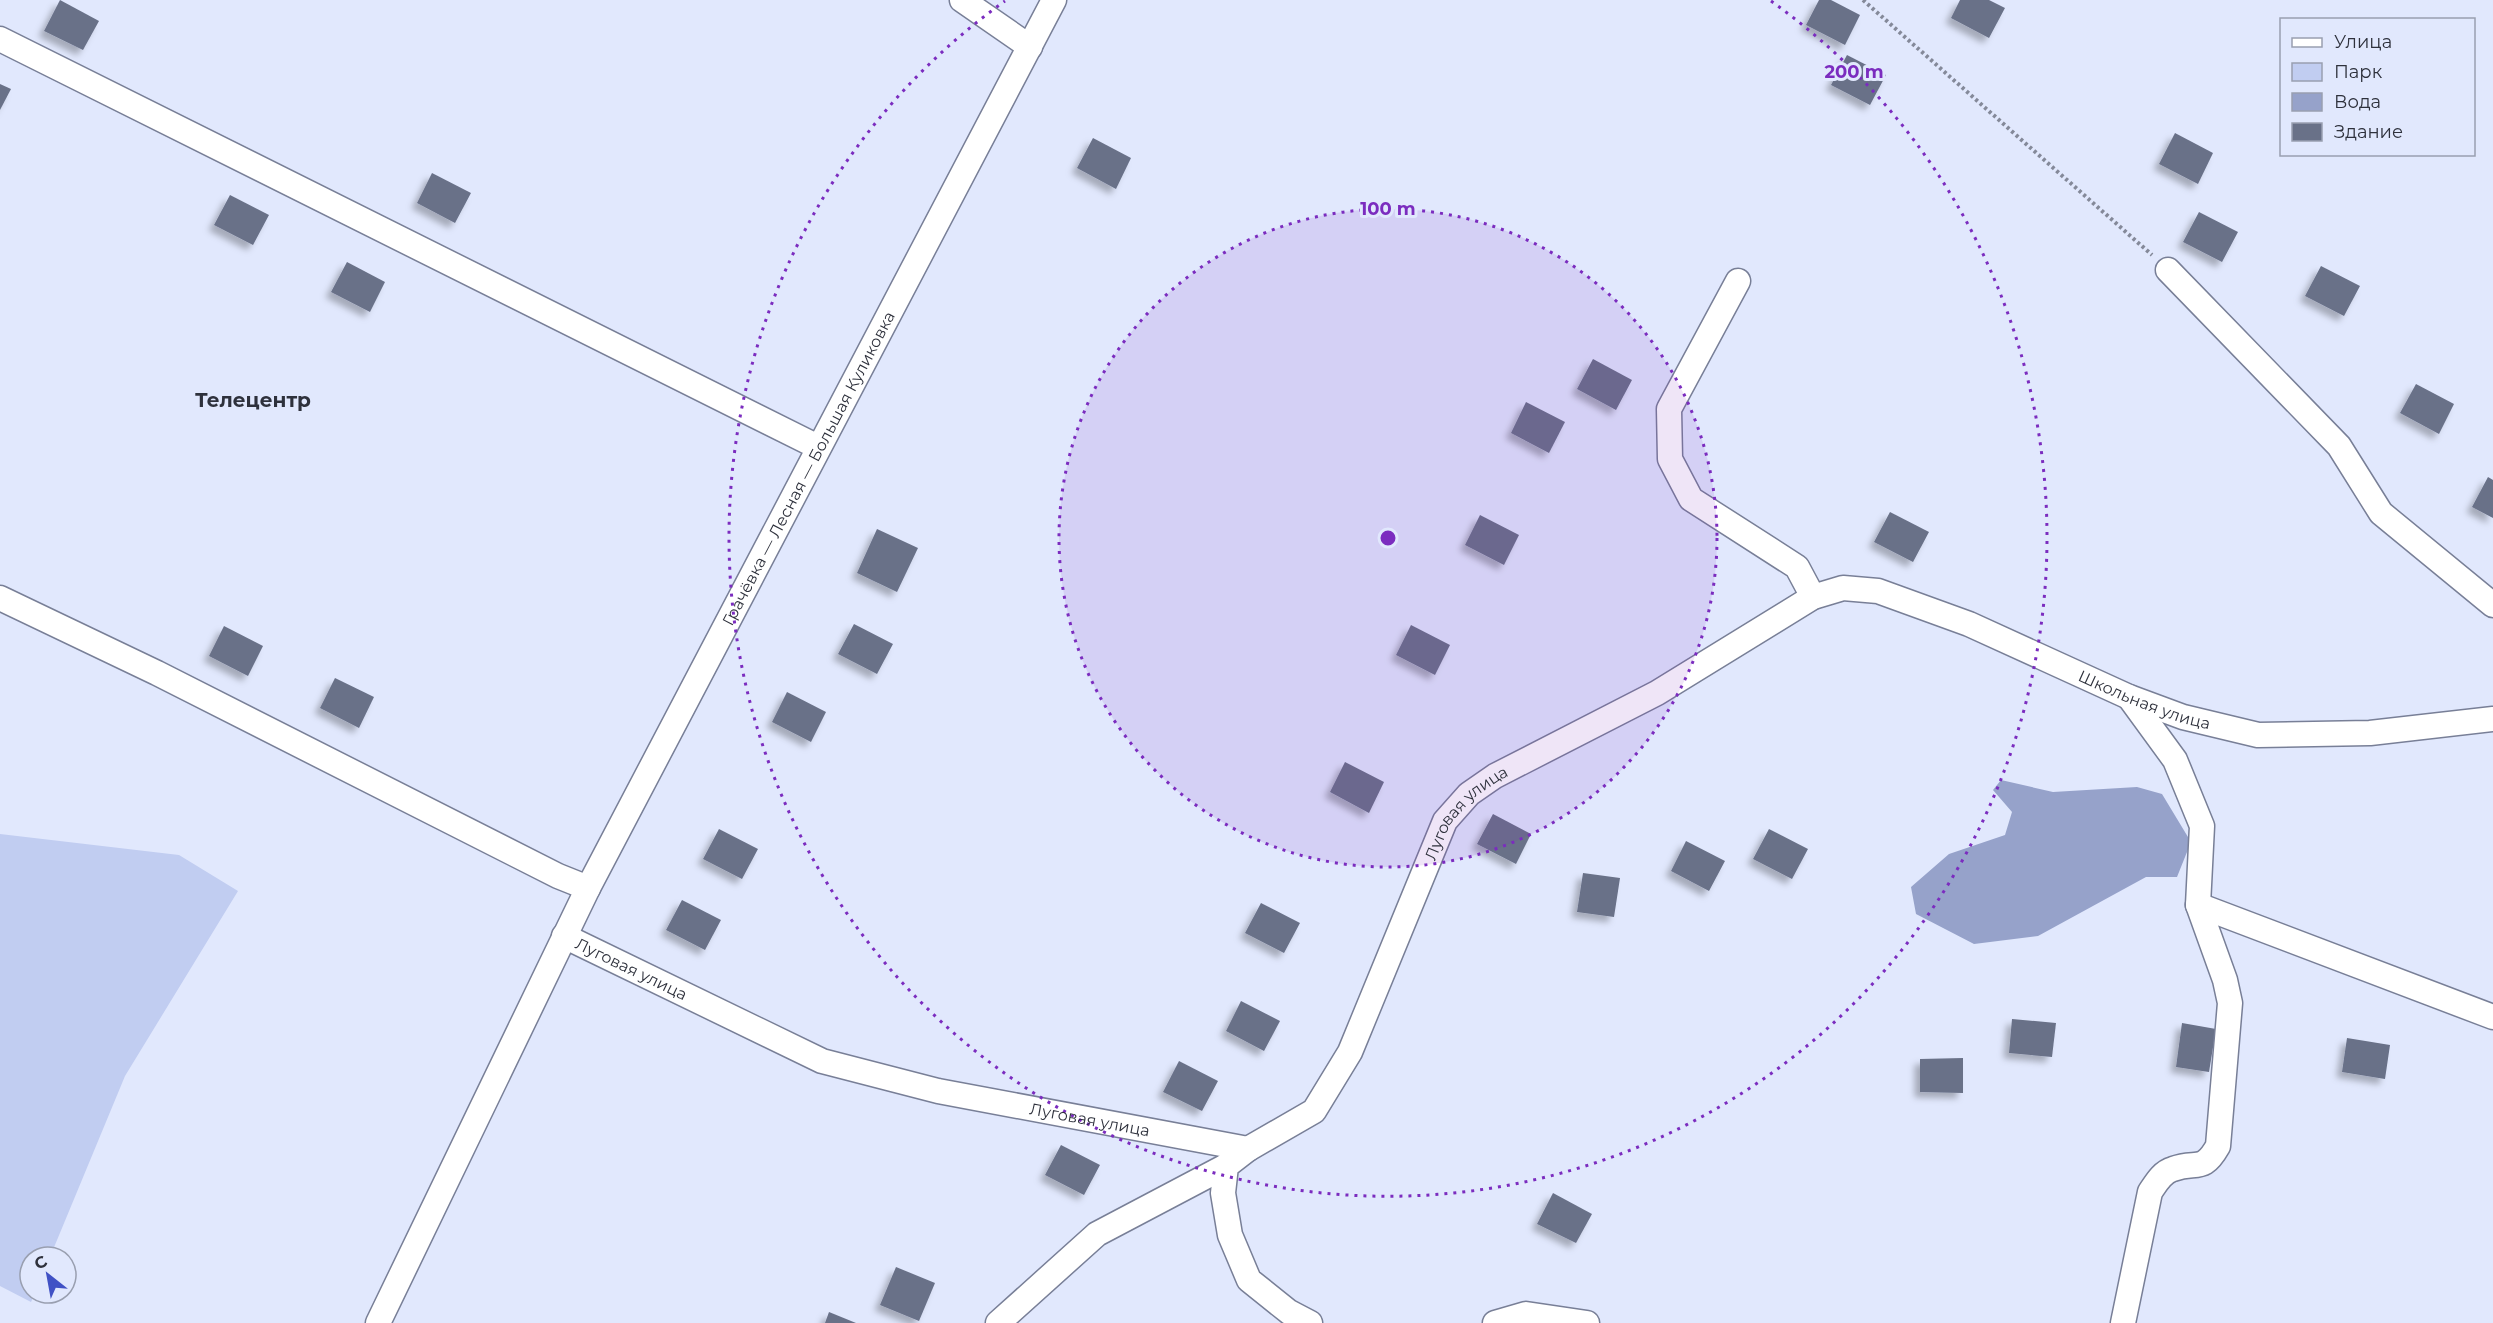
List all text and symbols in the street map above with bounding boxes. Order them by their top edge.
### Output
legend [2280,18,2475,156]
text: Улица [2334,31,2392,53]
text: 200 m [1824,61,1884,83]
text: Парк [2334,61,2383,83]
text: Вода [2334,91,2381,113]
text: Здание [2334,121,2403,143]
text: 100 m [1360,198,1416,220]
street label: Грачёвка — Лесная — Большая Куликовка [718,308,899,629]
district label: Телецентр [195,388,311,412]
centre of rings [1378,528,1398,548]
street label: Школьная улица [2075,666,2212,733]
street label: Луговая улица [1421,762,1511,863]
street label: Луговая улица [572,934,690,1004]
street label: Луговая улица [1028,1099,1151,1140]
north arrow [18,1245,78,1305]
text: С [31,1251,51,1274]

